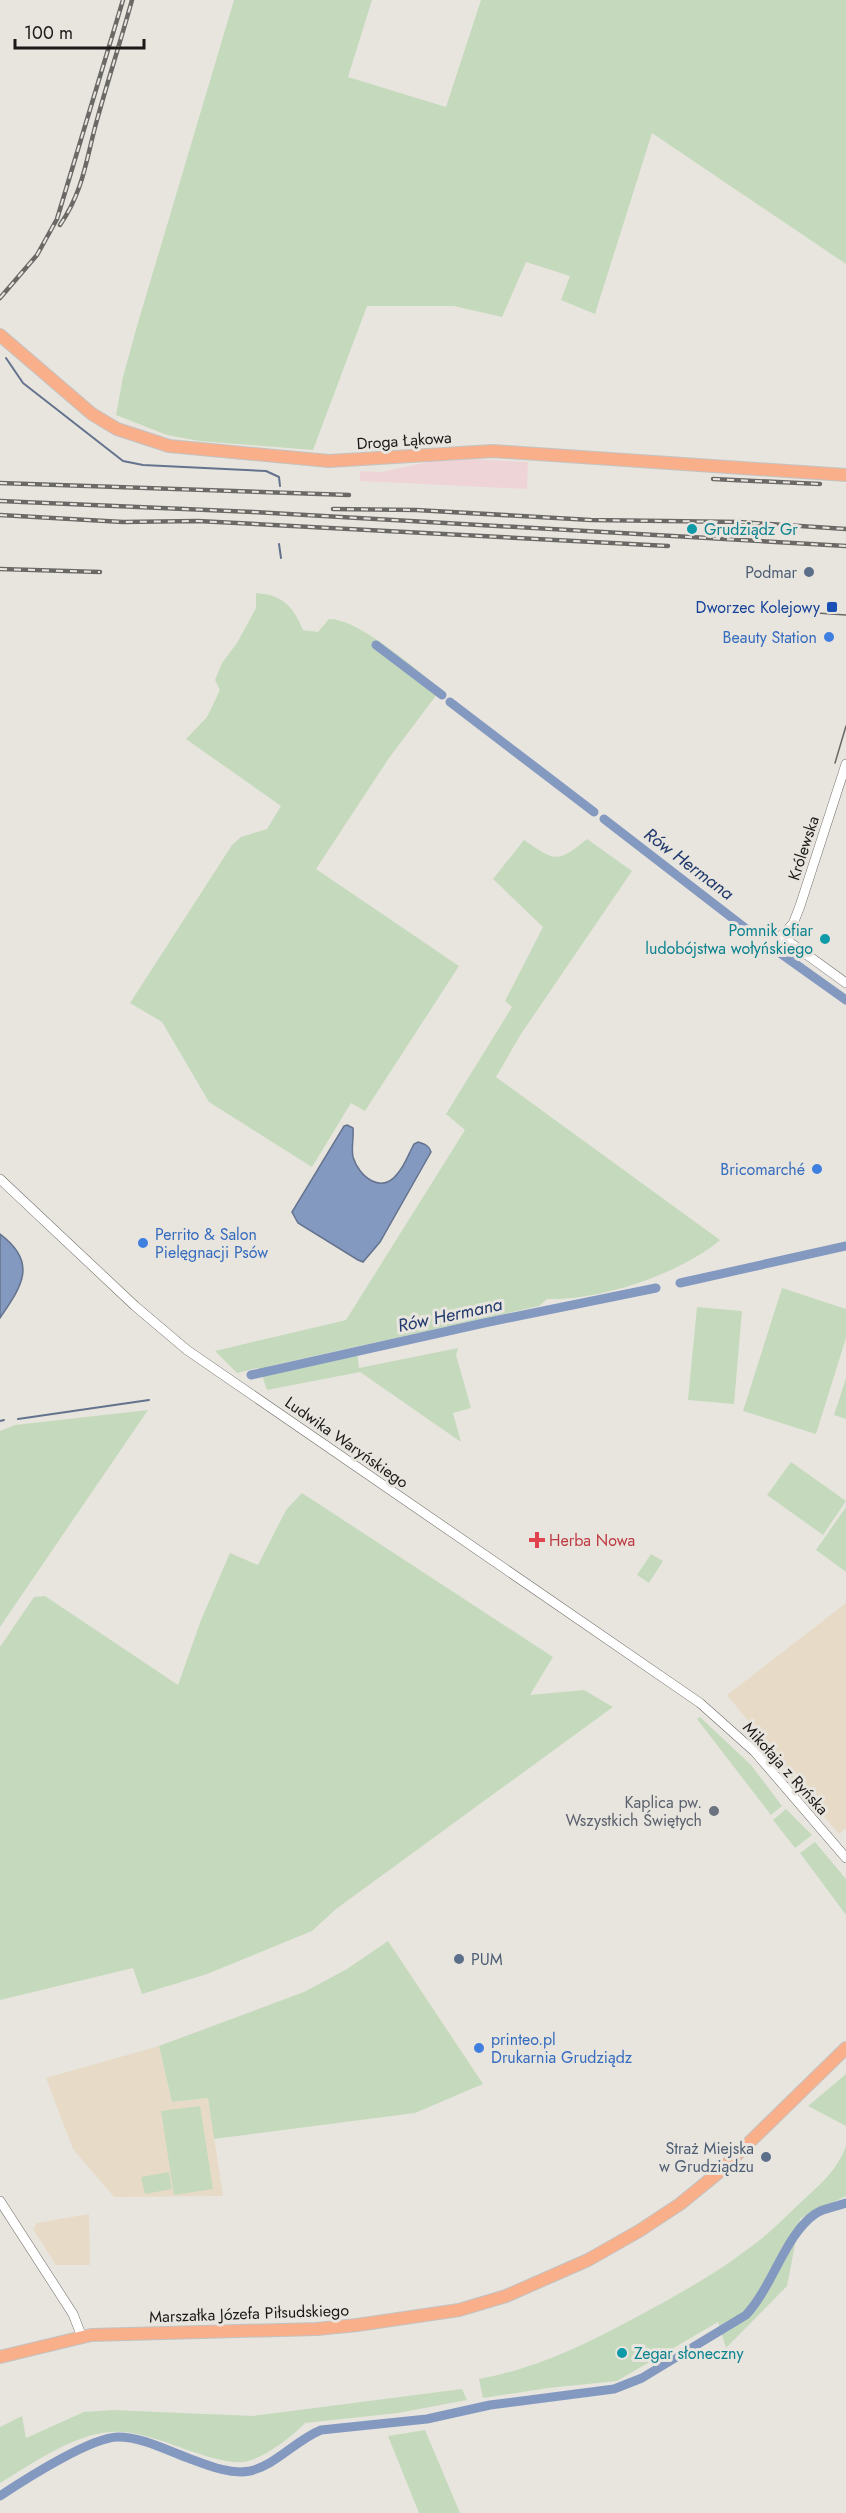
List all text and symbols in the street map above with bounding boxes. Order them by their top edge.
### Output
scale bar [15,12,144,50]
text: 100 m [24,20,73,46]
street label: Droga Łąkowa [356,426,452,455]
place label: Grudziądz Gr [704,518,798,541]
marker: Grudziądz Gr [685,522,699,536]
place label: Podmar [745,561,798,584]
marker: Podmar [802,565,816,579]
place label: Dworzec Kolejowy [696,596,821,619]
marker: Dworzec Kolejowy [825,600,839,614]
place label: Beauty Station [723,626,817,649]
marker: Beauty Station [822,630,836,644]
street label: Królewska [782,813,825,883]
water label: Rów Hermana [639,822,739,906]
place label: Pomnik ofiar ludobójstwa wołyńskiego [645,919,814,960]
marker: Pomnik ofiar ludobójstwa wołyńskiego [818,932,832,946]
place label: Bricomarché [720,1158,805,1181]
marker: Bricomarché [810,1162,824,1176]
place label: Perrito & Salon Pielęgnacji Psów [155,1223,268,1264]
marker: Perrito & Salon Pielęgnacji Psów [136,1236,150,1250]
water label: Rów Hermana [395,1291,505,1339]
street label: Ludwika Waryńskiego [280,1391,413,1494]
place label: Herba Nowa [549,1529,635,1552]
marker: Herba Nowa [530,1533,544,1547]
street label: Mikołaja z Ryńska [738,1717,834,1820]
place label: Kaplica pw. Wszystkich Świętych [566,1791,702,1832]
marker: Kaplica pw. Wszystkich Świętych [707,1804,721,1818]
place label: PUM [471,1948,503,1971]
marker: PUM [452,1952,466,1966]
place label: printeo.pl Drukarnia Grudziądz [491,2028,633,2069]
marker: printeo.pl Drukarnia Grudziądz [472,2041,486,2055]
place label: Straż Miejska w Grudziądzu [659,2137,754,2178]
marker: Straż Miejska w Grudziądzu [759,2150,773,2164]
street label: Marszałka Józefa Piłsudskiego [149,2299,350,2328]
place label: Zegar słoneczny [634,2342,744,2365]
marker: Zegar słoneczny [615,2346,629,2360]

